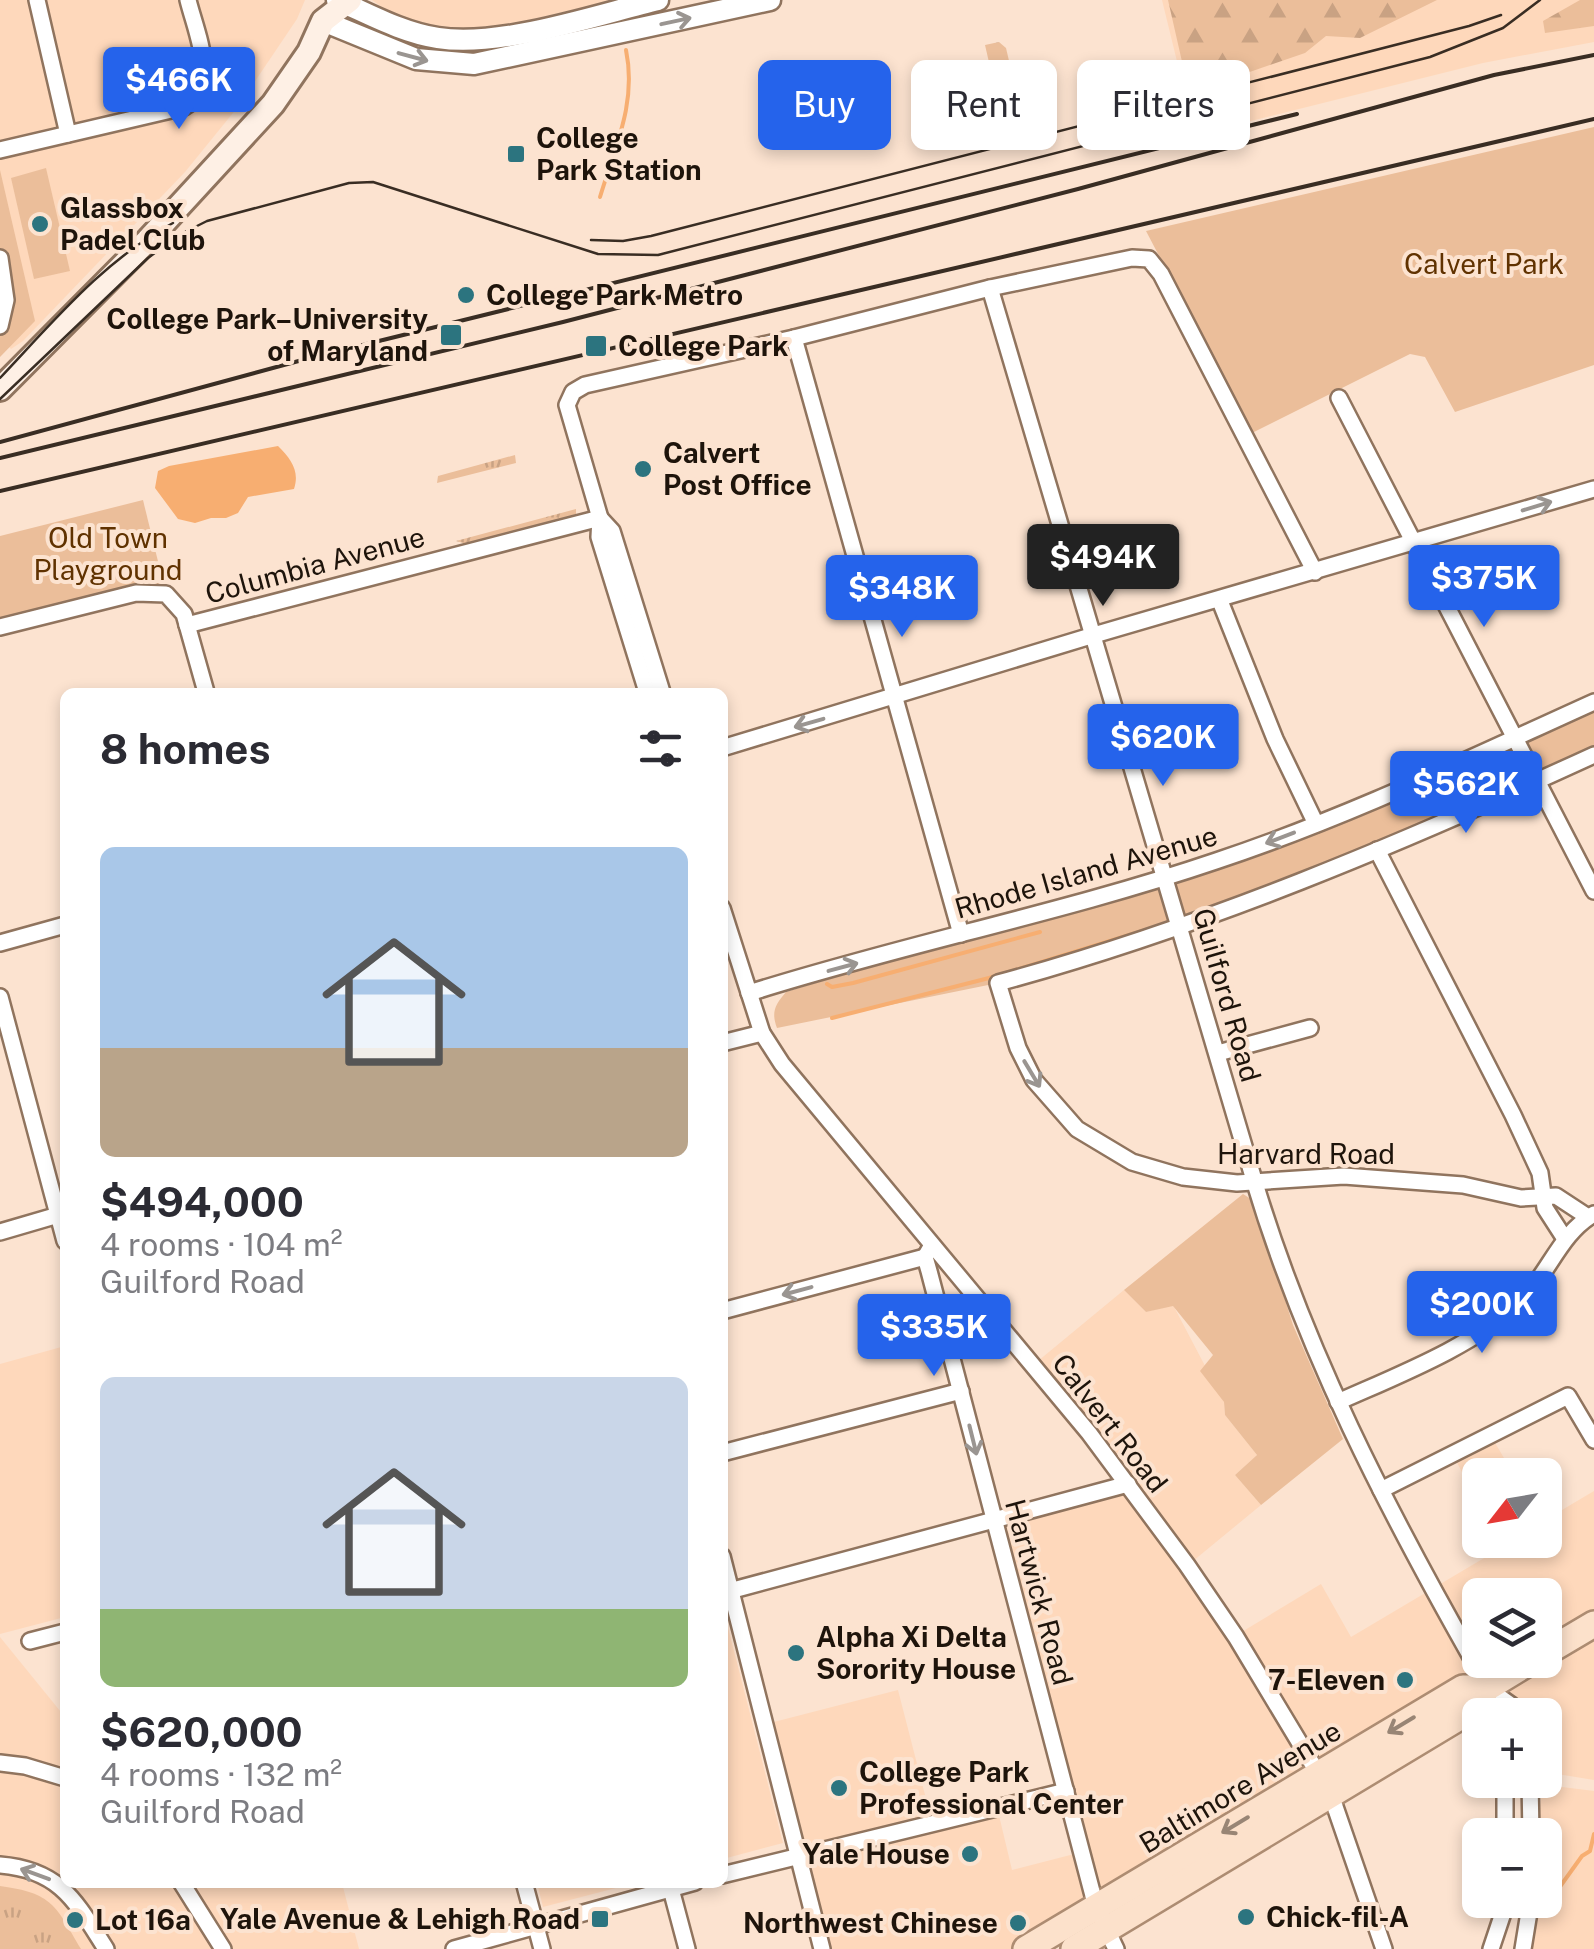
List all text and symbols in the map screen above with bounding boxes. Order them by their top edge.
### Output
one-way arrow [659,11,691,29]
pin: $466K [109,47,249,132]
one-way arrow [397,49,428,68]
chip: Buy [758,60,891,150]
chip: Rent [911,60,1057,150]
chip: Filters [1077,60,1250,150]
text: $466K [125,61,233,98]
place label: College Park Station [536,121,702,186]
marker: College Park Station [505,143,527,165]
place label: Glassbox Padel Club [60,191,205,256]
marker: Glassbox Padel Club [29,213,51,235]
park label: Calvert Park [1404,247,1564,280]
place label: College Park Metro [486,278,743,311]
marker: College Park Metro [455,284,477,306]
place label: College Park–University of Maryland [106,302,428,367]
marker: College Park–University of Maryland [438,322,464,348]
place label: College Park [618,329,788,362]
marker: College Park [583,333,609,359]
place label: Calvert Post Office [663,436,812,501]
marker: Calvert Post Office [632,458,654,480]
one-way arrow [1521,496,1553,514]
street label: Columbia Avenue [202,519,428,610]
park label: Old Town Playground [34,521,182,586]
pin: $494K [1033,524,1173,609]
text: $494K [1049,538,1157,575]
pin: $375K [1414,545,1554,630]
pin: $348K [832,555,972,640]
text: $375K [1430,559,1538,596]
text: $348K [848,569,956,606]
pin: $620K [1093,704,1233,789]
one-way arrow [793,715,825,733]
text: $620K [1110,718,1216,755]
icon: filters [633,721,688,776]
text: 8 homes [100,724,271,773]
pin: $562K [1396,751,1536,836]
text: $562K [1412,765,1520,802]
street label: Rhode Island Avenue [951,818,1221,925]
one-way arrow [1265,830,1296,848]
street label: Guilford Road [1187,904,1268,1086]
icon: home [304,912,484,1092]
one-way arrow [827,956,858,975]
one-way arrow [1022,1059,1042,1088]
street label: Harvard Road [1217,1137,1395,1170]
text: $494,000 [100,1177,304,1226]
text: 4 rooms · 104 m² [100,1226,343,1263]
text: Guilford Road [100,1263,305,1300]
pin: $200K [1412,1271,1552,1356]
one-way arrow [782,1283,814,1301]
text: $200K [1429,1285,1535,1322]
pin: $335K [864,1294,1004,1379]
text: $335K [880,1308,988,1345]
street label: Calvert Road [1046,1347,1175,1499]
one-way arrow [965,1424,984,1455]
icon: home [304,1442,484,1622]
north arrow [1462,1458,1562,1558]
map controls [1462,1458,1562,1918]
street label: Hartwick Road [999,1495,1080,1688]
button: layers [1462,1578,1562,1678]
place label: Alpha Xi Delta Sorority House [816,1620,1016,1685]
marker: Alpha Xi Delta Sorority House [785,1642,807,1664]
place label: 7-Eleven [1268,1663,1385,1696]
marker: 7-Eleven [1394,1669,1416,1691]
button: + [1462,1698,1562,1798]
text: $620,000 [100,1707,303,1756]
street label: Baltimore Avenue [1133,1713,1346,1860]
one-way arrow [1387,1715,1416,1735]
place label: College Park Professional Center [859,1755,1124,1820]
text: 4 rooms · 132 m² [100,1756,342,1793]
marker: College Park Professional Center [828,1777,850,1799]
text: Guilford Road [100,1793,305,1830]
one-way arrow [1221,1815,1250,1835]
button: − [1462,1818,1562,1918]
place label: Yale House [802,1837,950,1870]
marker: Yale House [959,1843,981,1865]
one-way arrow [20,1864,51,1882]
place label: Chick-fil-A [1266,1900,1409,1933]
place label: Yale Avenue & Lehigh Road [220,1902,580,1935]
place label: Lot 16a [95,1903,191,1936]
place label: Northwest Chinese [743,1906,998,1939]
marker: Chick-fil-A [1235,1906,1257,1928]
marker: Yale Avenue & Lehigh Road [589,1908,611,1930]
marker: Lot 16a [64,1909,86,1931]
marker: Northwest Chinese [1007,1912,1029,1934]

